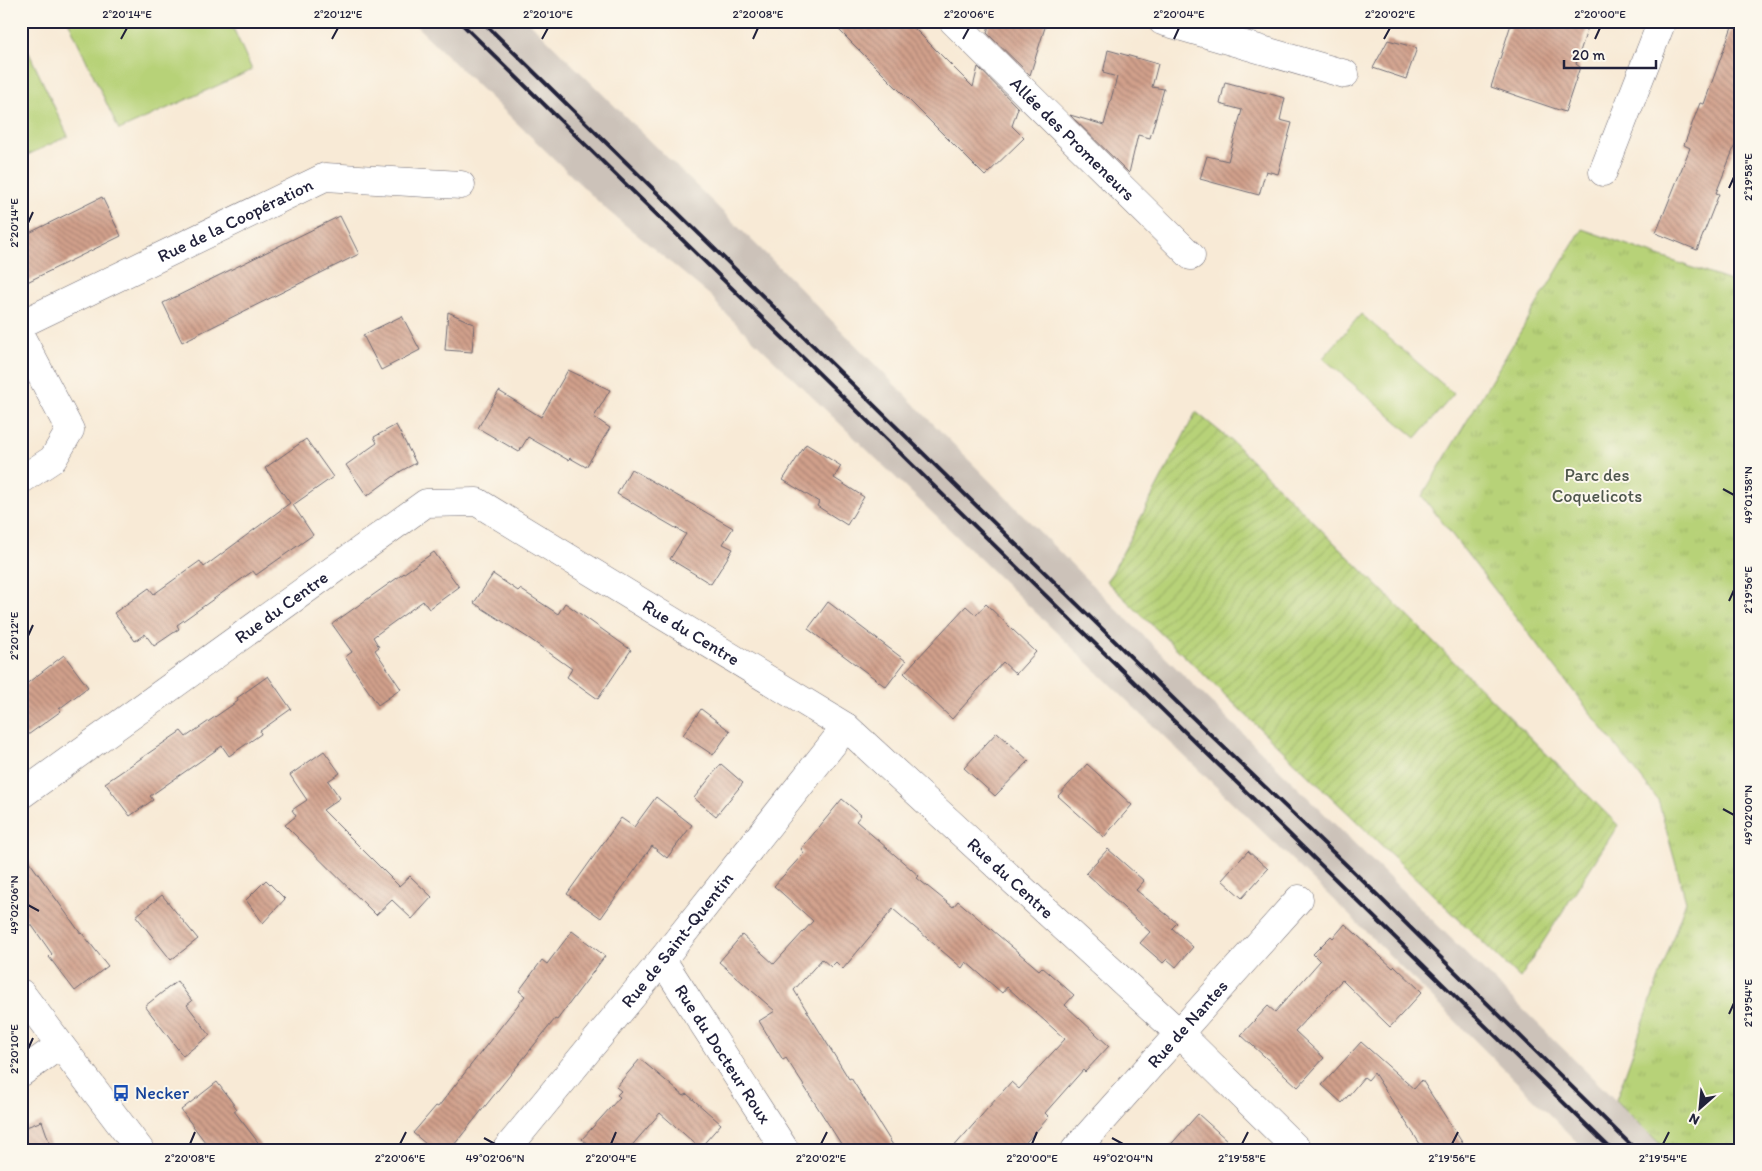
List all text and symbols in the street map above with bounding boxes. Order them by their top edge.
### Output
text: 2°20'14"E [102,7,152,21]
text: 2°20'12"E [314,7,363,21]
text: 2°20'10"E [523,7,573,21]
text: 2°20'08"E [733,7,784,21]
text: 2°20'06"E [944,7,995,21]
text: 2°20'04"E [1153,7,1205,21]
text: 2°20'02"E [1365,7,1416,21]
text: 2°20'00"E [1574,7,1626,21]
scale bar [1564,38,1657,70]
text: 20 m [1572,46,1606,64]
street label: Allée des Promeneurs [1005,73,1140,206]
text: 2°19'58"E [1741,153,1755,201]
street label: Rue de la Coopération [154,173,317,267]
text: 2°20'14"E [7,198,21,248]
park label: Parc des Coquelicots [1552,464,1642,507]
text: 49°01'58"N [1741,466,1755,524]
street label: Rue du Centre [230,566,332,648]
text: 2°19'56"E [1741,566,1755,614]
street label: Rue du Centre [638,595,744,670]
text: 2°20'12"E [7,611,21,660]
text: 49°02'00"N [1741,785,1755,845]
street label: Rue du Centre [963,833,1058,923]
street label: Rue de Saint-Quentin [616,868,738,1012]
text: 49°02'06"N [7,875,21,935]
street label: Rue de Nantes [1142,975,1233,1073]
text: 2°19'54"E [1741,978,1755,1027]
street label: Rue du Docteur Roux [670,980,776,1128]
text: 2°20'10"E [7,1024,21,1074]
place label: Necker [135,1082,190,1104]
bus stop icon: Necker [111,1083,131,1103]
north arrow [1674,1084,1724,1134]
text: N [1686,1109,1702,1129]
text: 2°20'08"E [165,1151,216,1165]
text: 2°20'06"E [375,1151,426,1165]
text: 49°02'06"N [465,1151,525,1165]
text: 2°20'04"E [585,1151,637,1165]
text: 2°20'02"E [796,1151,847,1165]
text: 2°20'00"E [1006,1151,1058,1165]
text: 49°02'04"N [1093,1151,1153,1165]
text: 2°19'58"E [1218,1151,1266,1165]
text: 2°19'56"E [1428,1151,1476,1165]
text: 2°19'54"E [1639,1151,1688,1165]

